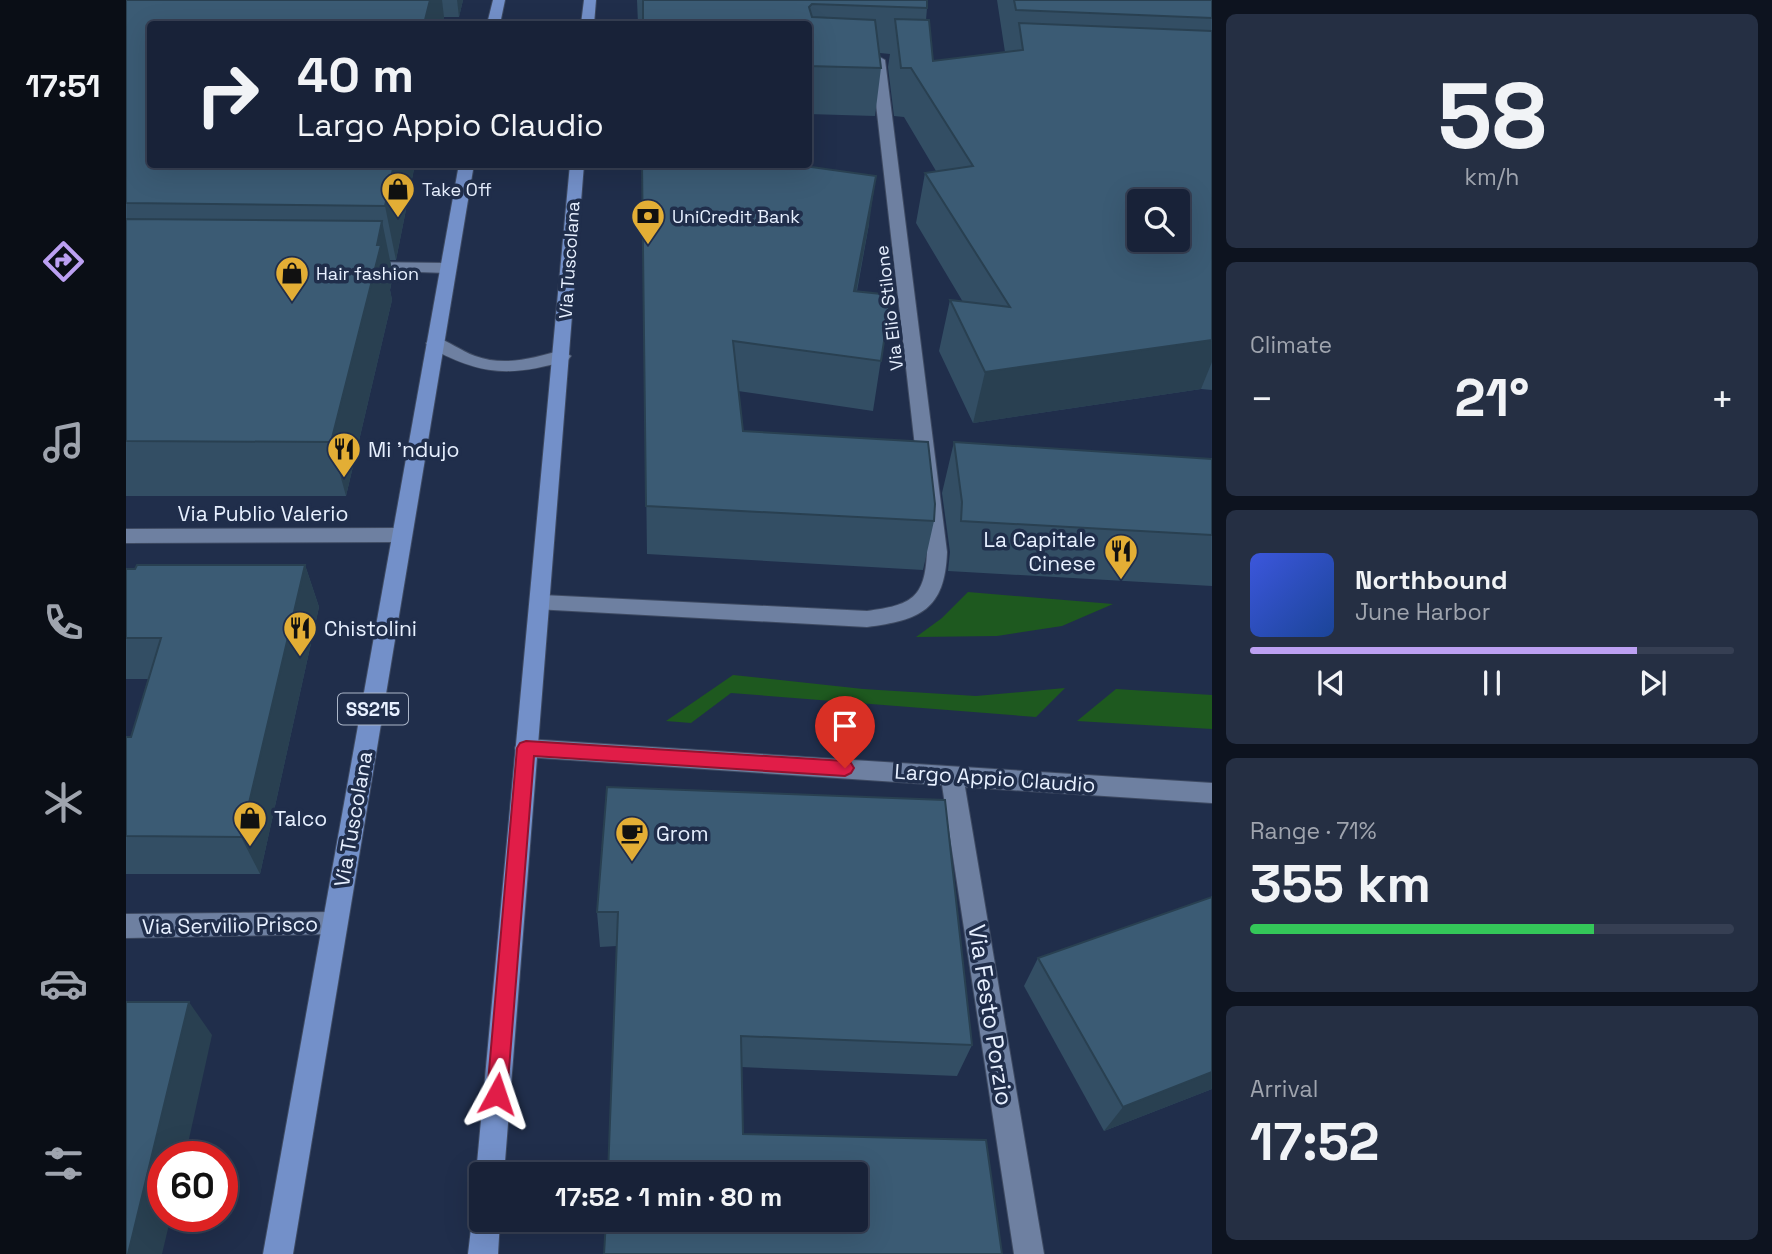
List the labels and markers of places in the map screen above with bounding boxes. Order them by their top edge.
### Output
shop icon: Take Off [379,170,417,219]
place label: Take Off [422,178,492,201]
bank icon: UniCredit Bank [629,197,667,246]
place label: UniCredit Bank [672,205,800,228]
shop icon: Hair fashion [273,254,311,303]
place label: Hair fashion [316,262,419,285]
restaurant icon: Mi 'ndujo [325,430,363,479]
place label: Mi 'ndujo [368,436,459,463]
place label: La Capitale Cinese [984,526,1096,577]
restaurant icon: La Capitale Cinese [1102,532,1140,581]
restaurant icon: Chistolini [281,609,319,658]
place label: Chistolini [324,615,417,642]
pin [815,696,875,768]
shop icon: Talco [231,799,269,848]
place label: Talco [274,805,327,832]
cafe icon: Grom [613,814,651,863]
place label: Grom [656,820,708,847]

